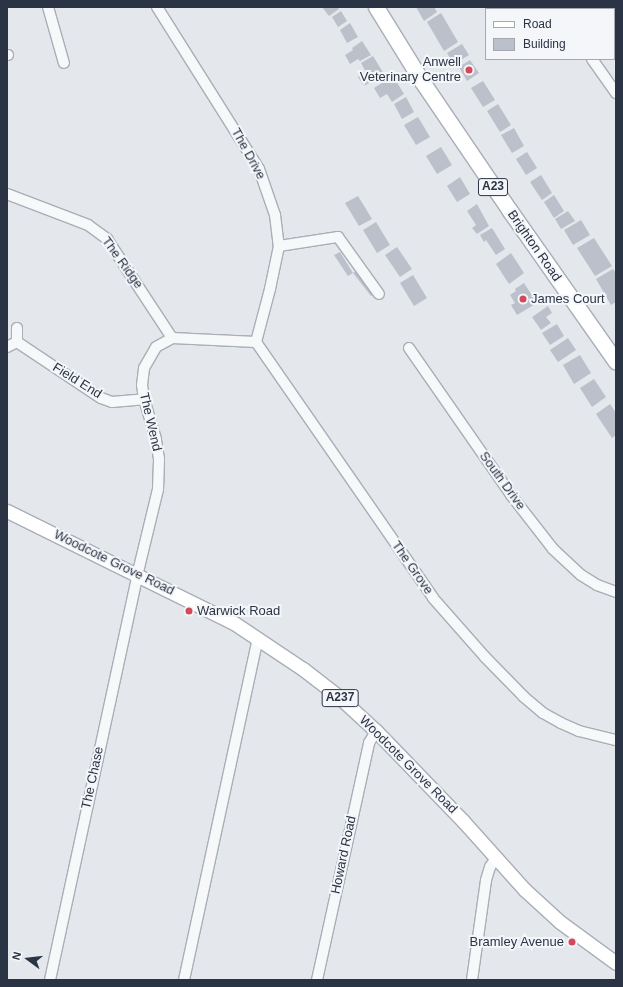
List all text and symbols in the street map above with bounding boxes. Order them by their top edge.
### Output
legend [485,8,615,60]
text: Road [523,17,552,31]
text: Building [523,37,566,51]
place label: Anwell Veterinary Centre [360,55,461,86]
marker: Anwell Veterinary Centre [464,65,474,75]
street label: The Drive [228,126,268,182]
road number: A23 [477,177,509,197]
street label: Brighton Road [504,207,564,285]
street label: The Ridge [98,234,146,292]
place label: James Court [531,291,605,307]
marker: James Court [518,294,528,304]
street label: Field End [50,360,104,402]
street label: The Wend [136,391,164,453]
street label: South Drive [476,449,528,513]
street label: Woodcote Grove Road [51,527,177,599]
street label: The Grove [388,538,436,598]
place label: Warwick Road [197,603,280,619]
marker: Warwick Road [184,606,194,616]
road number: A237 [321,688,359,708]
street label: Woodcote Grove Road [356,713,460,817]
street label: The Chase [79,745,107,811]
street label: Howard Road [328,815,360,895]
place label: Bramley Avenue [469,934,564,950]
marker: Bramley Avenue [567,937,577,947]
north arrow [8,939,48,979]
text: N [10,951,23,961]

